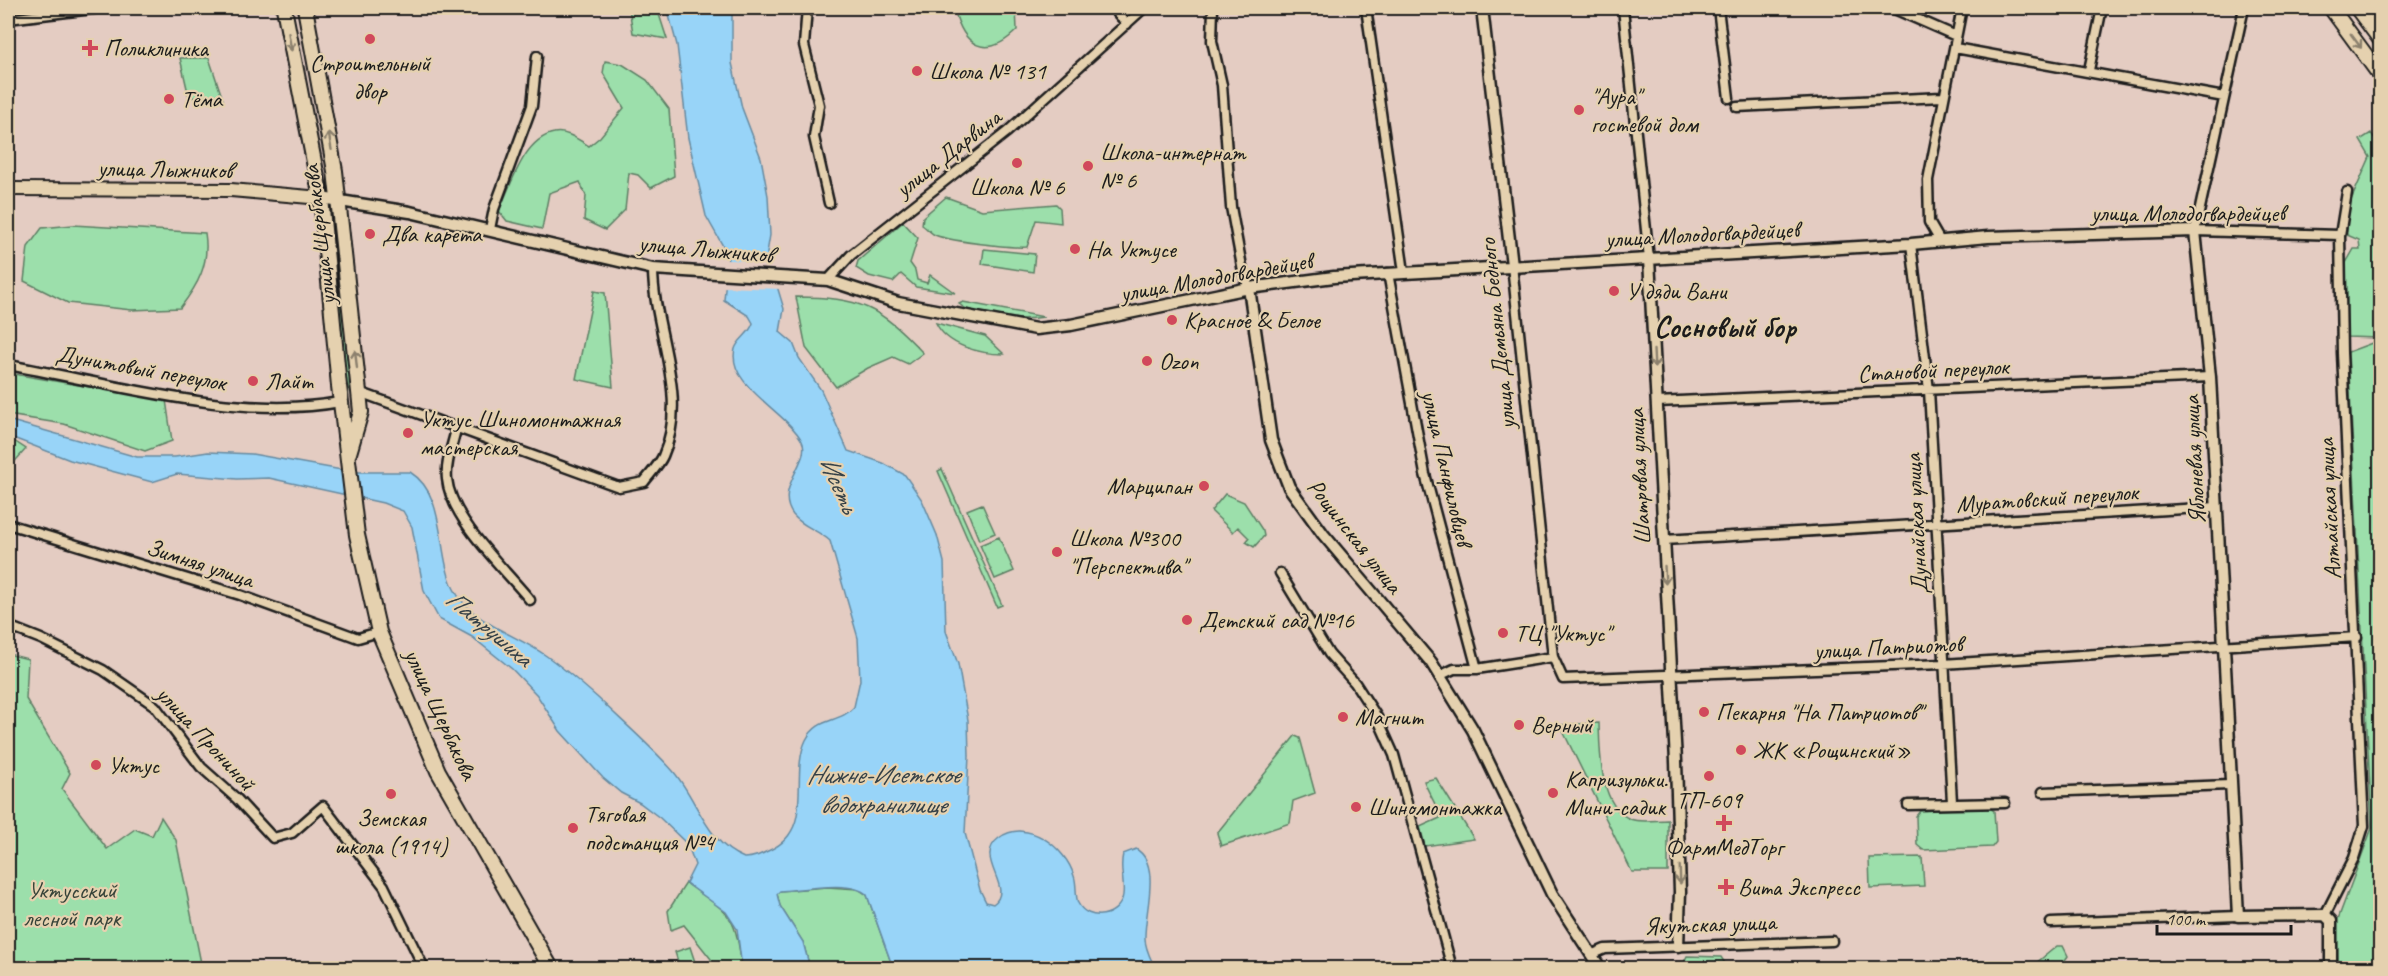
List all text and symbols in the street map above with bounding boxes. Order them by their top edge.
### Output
one-way arrow [285,32,296,51]
marker: Строительный двор [363,32,377,46]
place label: Поликлиника [104,33,209,63]
one-way arrow [2349,33,2362,49]
marker: Поликлиника [81,39,99,57]
place label: Строительный двор [310,48,432,106]
place label: Школа № 131 [929,56,1047,86]
marker: Школа № 131 [910,64,924,78]
place label: "Аура" гостевой дом [1591,81,1700,139]
place label: Тёма [181,84,224,114]
marker: Тёма [162,92,176,106]
street label: улица Дарвина [887,101,1009,205]
marker: "Аура" гостевой дом [1572,103,1586,117]
one-way arrow [324,132,335,151]
place label: Школа-интернат № 6 [1100,137,1247,195]
street label: улица Лыжников [95,153,238,185]
marker: Школа № 6 [1010,156,1024,170]
marker: Школа-интернат № 6 [1081,159,1095,173]
street label: улица Щербакова [295,162,343,309]
place label: Школа № 6 [969,172,1066,202]
street label: улица Молодогвардейцев [2089,198,2289,228]
street label: улица Молодогвардейцев [1602,214,1804,254]
place label: Два карета [382,219,483,249]
marker: Два карета [363,227,377,241]
street label: улица Лыжников [635,228,780,270]
place label: На Уктусе [1087,234,1178,264]
street label: улица Демьяна Бедного [1472,236,1522,433]
marker: На Уктусе [1068,242,1082,256]
street label: улица Молодогвардейцев [1116,245,1318,309]
place label: У дяди Вани [1626,276,1728,306]
marker: У дяди Вани [1607,284,1621,298]
place label: Красное & Белое [1184,305,1322,335]
district label: Сосновый бор [1654,308,1797,346]
marker: Красное & Белое [1165,313,1179,327]
street label: Дунитовый переулок [54,338,230,398]
place label: Ozon [1159,346,1199,376]
one-way arrow [1649,349,1660,369]
one-way arrow [350,350,361,369]
street label: Становой переулок [1857,351,2011,389]
marker: Ozon [1140,354,1154,368]
place label: Лайт [265,366,314,396]
marker: Лайт [246,374,260,388]
street label: улица Панфиловцев [1414,385,1480,553]
street label: Яблоневая улица [2176,393,2212,525]
place label: Уктус Шиномонтажная мастерская [420,404,622,462]
street label: Шатровая улица [1620,407,1658,546]
marker: Уктус Шиномонтажная мастерская [401,426,415,440]
street label: Алтайская улица [2310,436,2348,580]
water label: Исеть [812,451,867,520]
street label: Дунайская улица [1897,452,1935,595]
place label: Марципан [1107,471,1194,501]
street label: Рощинская улица [1301,473,1410,601]
street label: Муратовский переулок [1955,477,2141,519]
marker: Марципан [1197,479,1211,493]
place label: Школа №300 "Перспектива" [1069,523,1192,581]
street label: Зимняя улица [142,532,260,595]
marker: Школа №300 "Перспектива" [1050,545,1064,559]
one-way arrow [1660,564,1671,584]
water label: Патрушиха [439,582,541,675]
place label: Детский сад №16 [1199,605,1355,635]
marker: Детский сад №16 [1180,613,1194,627]
place label: ТЦ "Уктус" [1515,618,1616,648]
marker: ТЦ "Уктус" [1496,626,1510,640]
street label: улица Патриотов [1811,628,1968,666]
street label: улица Щербакова [397,642,485,786]
street label: улица Прониной [148,678,264,798]
place label: Пекарня "На Патриотов" [1716,697,1928,727]
place label: Магнит [1355,702,1424,732]
marker: Пекарня "На Патриотов" [1697,705,1711,719]
marker: Магнит [1336,710,1350,724]
place label: Верный [1531,710,1594,740]
marker: Верный [1512,718,1526,732]
place label: ЖК «Рощинский» [1753,735,1911,765]
marker: ЖК «Рощинский» [1734,743,1748,757]
place label: Уктус [108,750,160,780]
marker: Уктус [89,758,103,772]
water label: Нижне-Исетское водохранилище [807,758,963,821]
place label: Капризульки. Мини-садик [1565,764,1668,822]
marker: ТП-609 [1702,769,1716,783]
place label: ТП-609 [1676,785,1744,815]
marker: Капризульки. Мини-садик [1546,786,1560,800]
marker: Земская школа (1914) [384,787,398,801]
place label: Шиномонтажка [1368,792,1502,822]
place label: Тяговая подстанция №4 [585,799,716,857]
marker: Шиномонтажка [1349,800,1363,814]
place label: Земская школа (1914) [334,803,449,861]
marker: ФармМедТорг [1717,816,1731,830]
marker: Тяговая подстанция №4 [566,821,580,835]
place label: ФармМедТорг [1665,832,1786,862]
one-way arrow [1674,864,1685,884]
place label: Вита Экспресс [1738,872,1861,902]
park label: Уктусский лесной парк [24,875,123,933]
marker: Вита Экспресс [1719,880,1733,894]
scale bar [2157,898,2290,936]
street label: Якутская улица [1644,907,1778,941]
text: 100 m [2166,908,2207,930]

